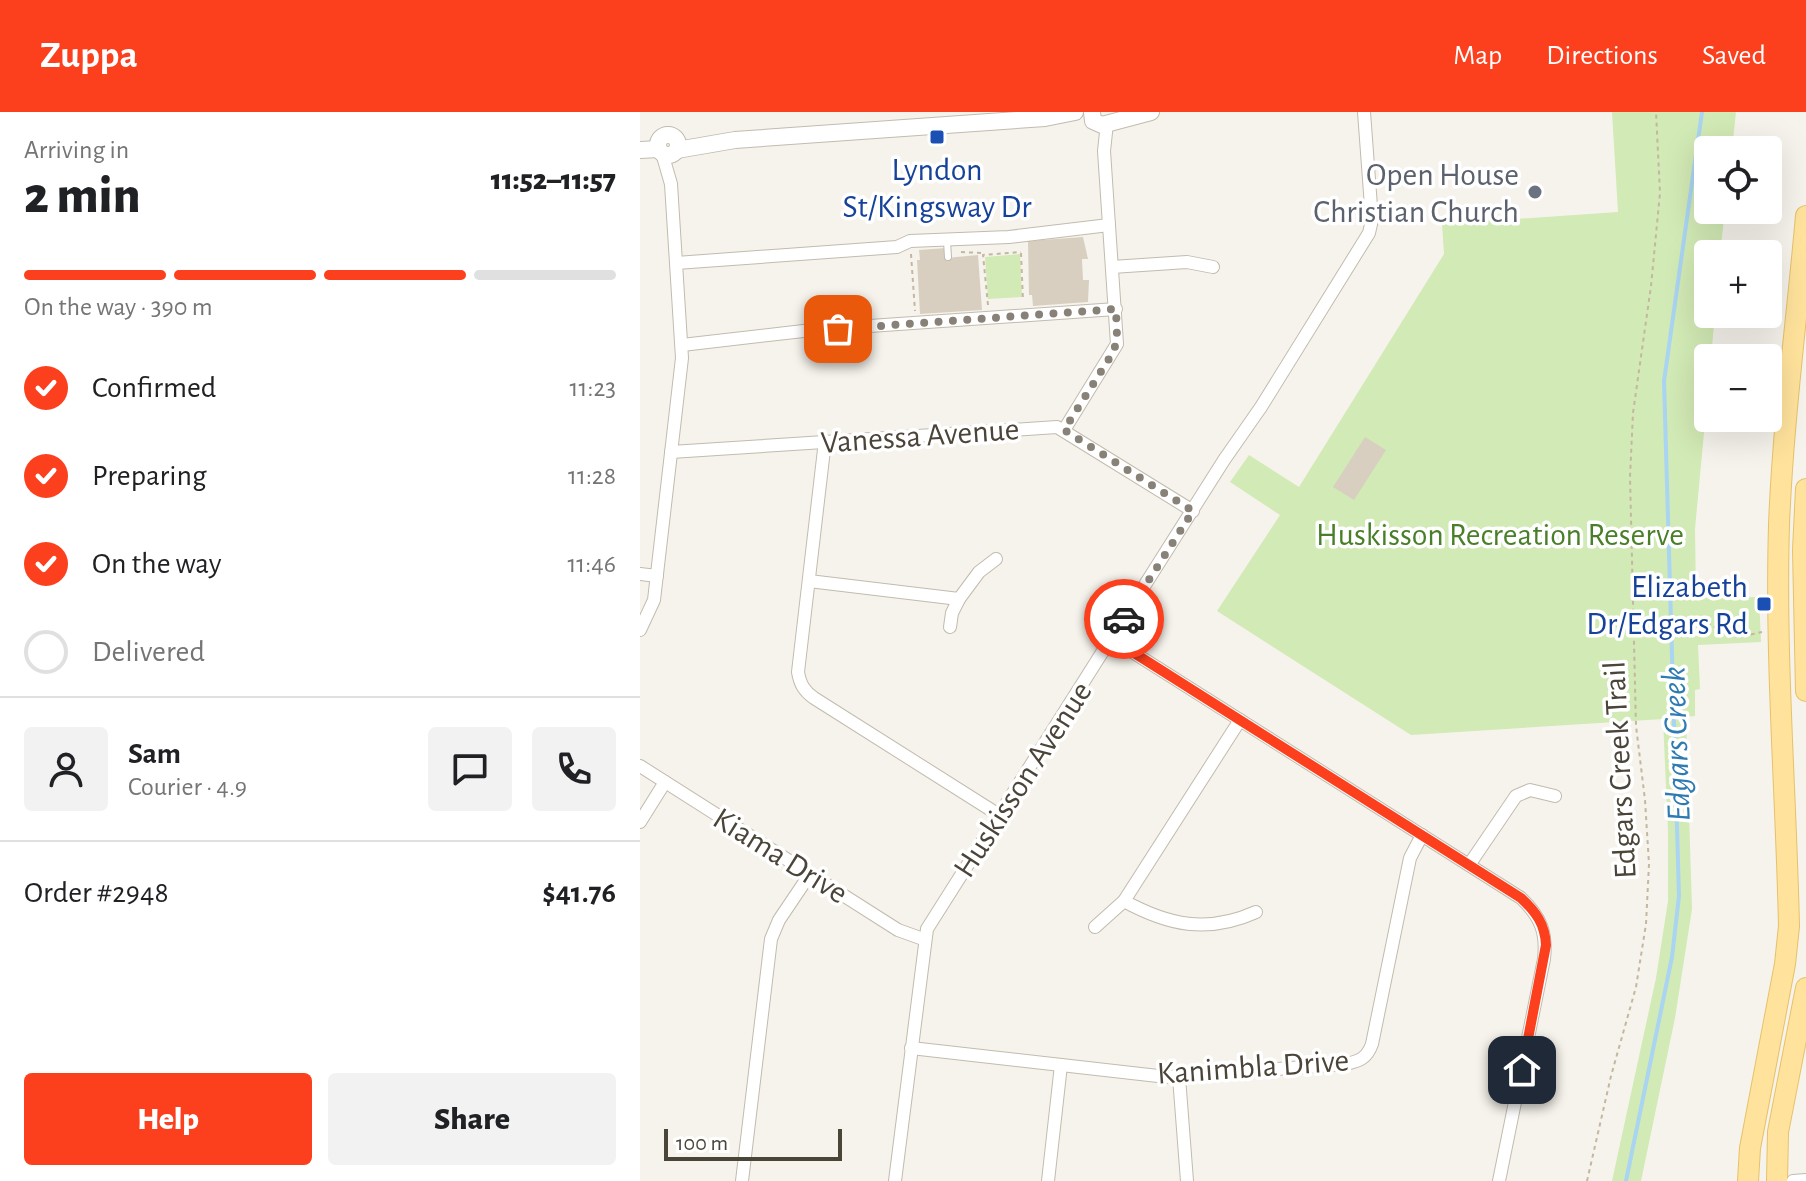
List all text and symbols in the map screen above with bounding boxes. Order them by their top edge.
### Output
text: Zuppa [40,37,138,75]
text: Map [1453,42,1502,70]
text: Directions [1546,42,1658,70]
text: Saved [1702,42,1766,70]
marker: Lyndon St/Kingsway Dr [928,128,946,146]
map controls [1694,136,1782,432]
button: locate [1694,136,1782,224]
text: Arriving in [24,137,129,163]
place label: Lyndon St/Kingsway Dr [842,154,1032,223]
place label: Open House Christian Church [1313,159,1519,228]
text: 11:52–11:57 [491,165,616,195]
text: 2 min [24,170,140,222]
marker: Open House Christian Church [1526,183,1544,201]
button: + [1694,240,1782,328]
text: On the way · 390 m [24,294,212,320]
pin [804,295,872,363]
icon: bag [816,307,860,351]
button: − [1694,344,1782,432]
icon: check [24,366,68,410]
text: Confirmed [92,373,216,403]
text: 11:23 [570,375,616,401]
street label: Vanessa Avenue [820,413,1020,459]
icon: check [24,454,68,498]
text: Preparing [92,461,207,491]
text: 11:28 [568,463,616,489]
park label: Huskisson Recreation Reserve [1316,519,1684,551]
icon: check [24,542,68,586]
text: On the way [92,549,221,579]
text: 11:46 [567,551,616,577]
place label: Elizabeth Dr/Edgars Rd [1586,571,1748,640]
courier [1084,579,1164,659]
marker: Elizabeth Dr/Edgars Rd [1755,595,1773,613]
icon: car [1102,597,1146,641]
text: Delivered [92,637,205,667]
street label: Edgars Creek Trail [1598,660,1642,880]
water label: Edgars Creek [1657,666,1697,822]
street label: Huskisson Avenue [948,676,1098,883]
button: person [24,727,108,811]
button: chat [428,727,512,811]
button: phone [532,727,616,811]
text: Sam [128,739,181,769]
text: Courier · 4.9 [128,774,247,800]
street label: Kiama Drive [708,802,853,910]
text: Order #2948 [24,878,169,908]
text: $41.76 [542,878,616,908]
pin [1488,1036,1556,1104]
street label: Kanimbla Drive [1156,1044,1350,1090]
icon: home [1500,1048,1544,1092]
button: Help [24,1073,312,1165]
button: Share [328,1073,616,1165]
scale bar [664,1125,842,1161]
text: 100 m [676,1132,728,1154]

